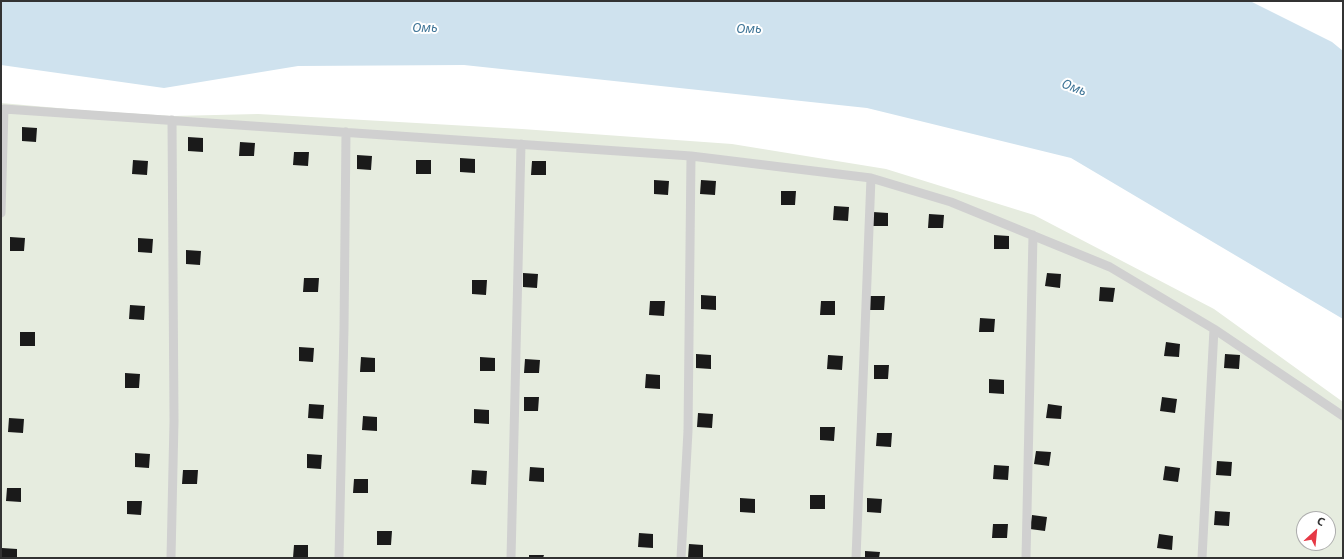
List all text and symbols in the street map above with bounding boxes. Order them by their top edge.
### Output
water label: Омь [412,20,438,36]
water label: Омь [736,21,762,37]
water label: Омь [1059,76,1089,100]
north arrow [1296,511,1336,551]
text: С [1315,512,1328,529]

